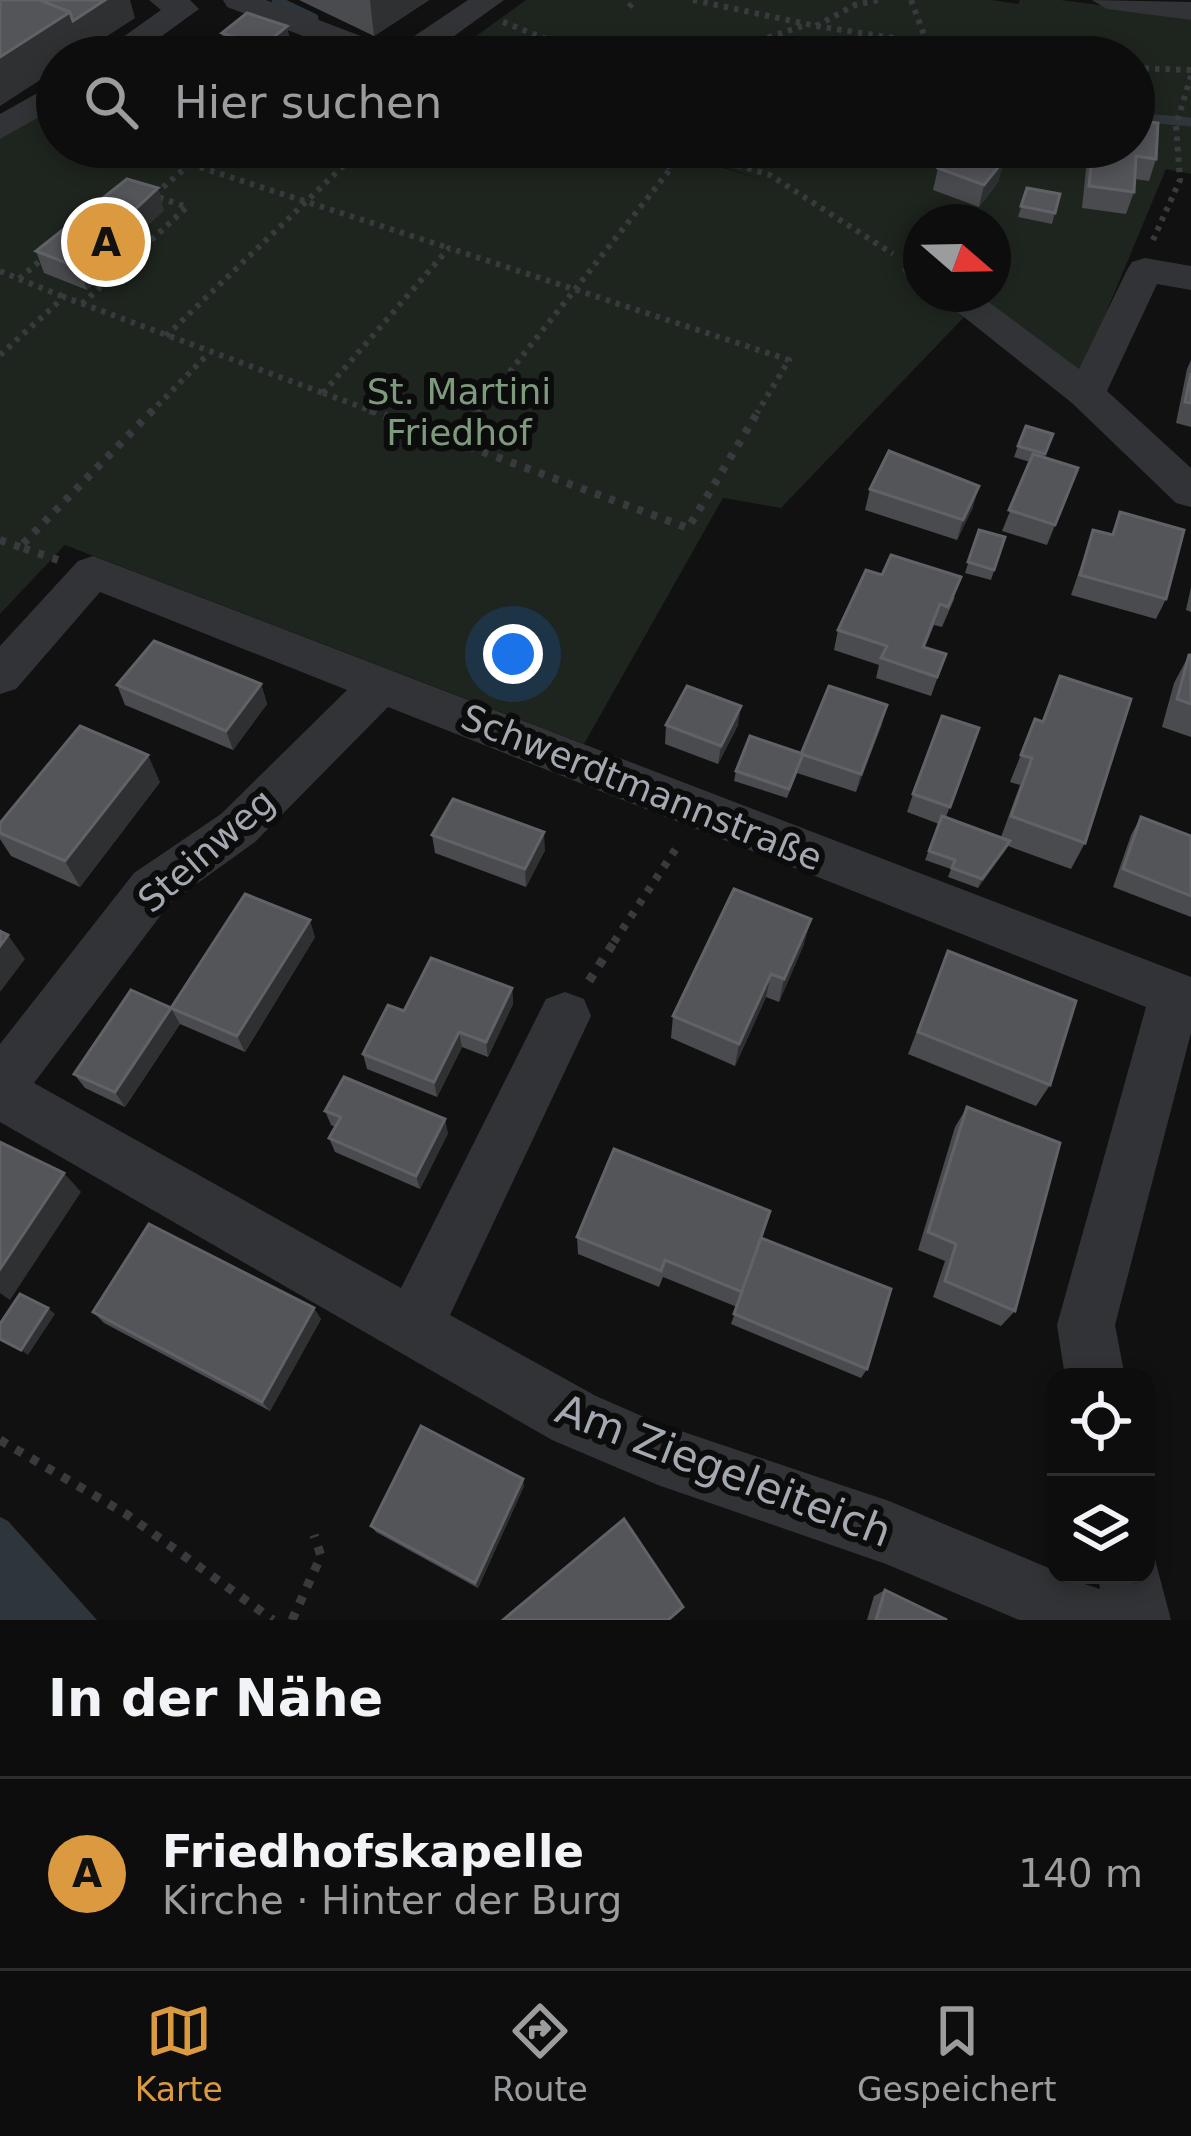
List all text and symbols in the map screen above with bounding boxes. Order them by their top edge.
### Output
search box [36,36,1155,168]
icon: search [78,69,144,135]
text: Hier suchen [174,76,442,129]
pin: A [67,197,145,287]
north arrow [903,204,1011,312]
park label: St. Martini Friedhof [367,371,551,453]
your location [483,624,543,684]
street label: Schwerdtmannstraße [455,696,828,879]
street label: Steinweg [130,780,283,920]
map controls [1047,1368,1155,1584]
button: locate [1047,1368,1155,1476]
street label: Am Ziegeleiteich [549,1384,898,1557]
button: layers [1047,1476,1155,1584]
text: In der Nähe [48,1669,383,1728]
text: Friedhofskapelle [162,1825,584,1878]
text: A [72,1851,102,1896]
text: 140 m [1018,1851,1143,1896]
text: Kirche · Hinter der Burg [162,1878,622,1923]
tab: Karte [135,1998,223,2109]
tab: Route [492,1998,588,2109]
tab: Gespeichert [857,1998,1056,2109]

